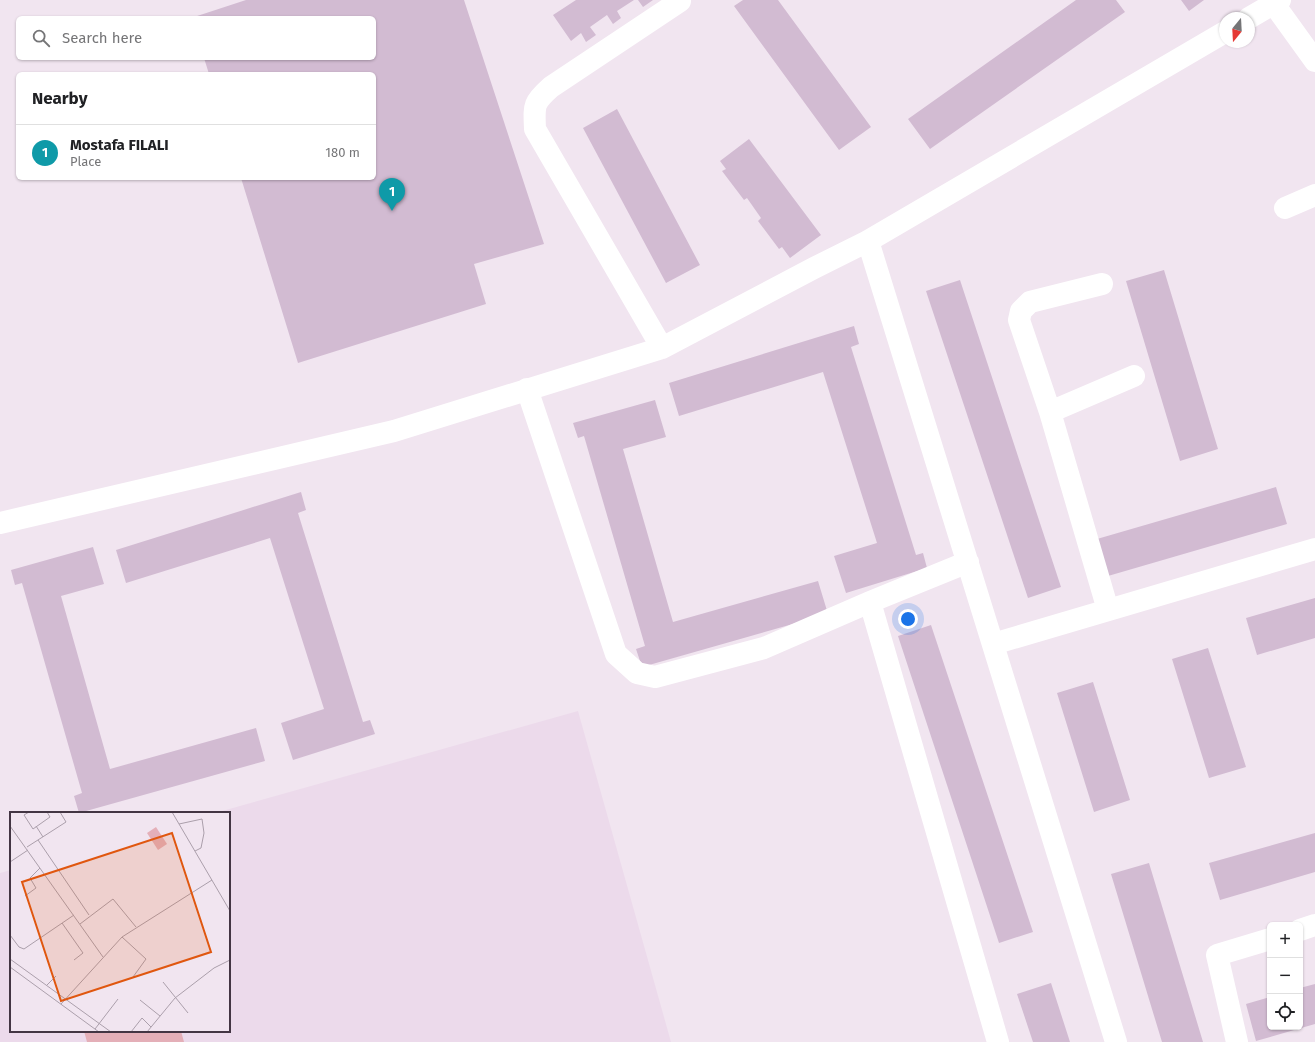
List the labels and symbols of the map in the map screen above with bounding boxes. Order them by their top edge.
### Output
north arrow [1219,12,1255,48]
pin: 1 [379,178,405,211]
your location [898,609,918,629]
inset map [10,812,230,1032]

